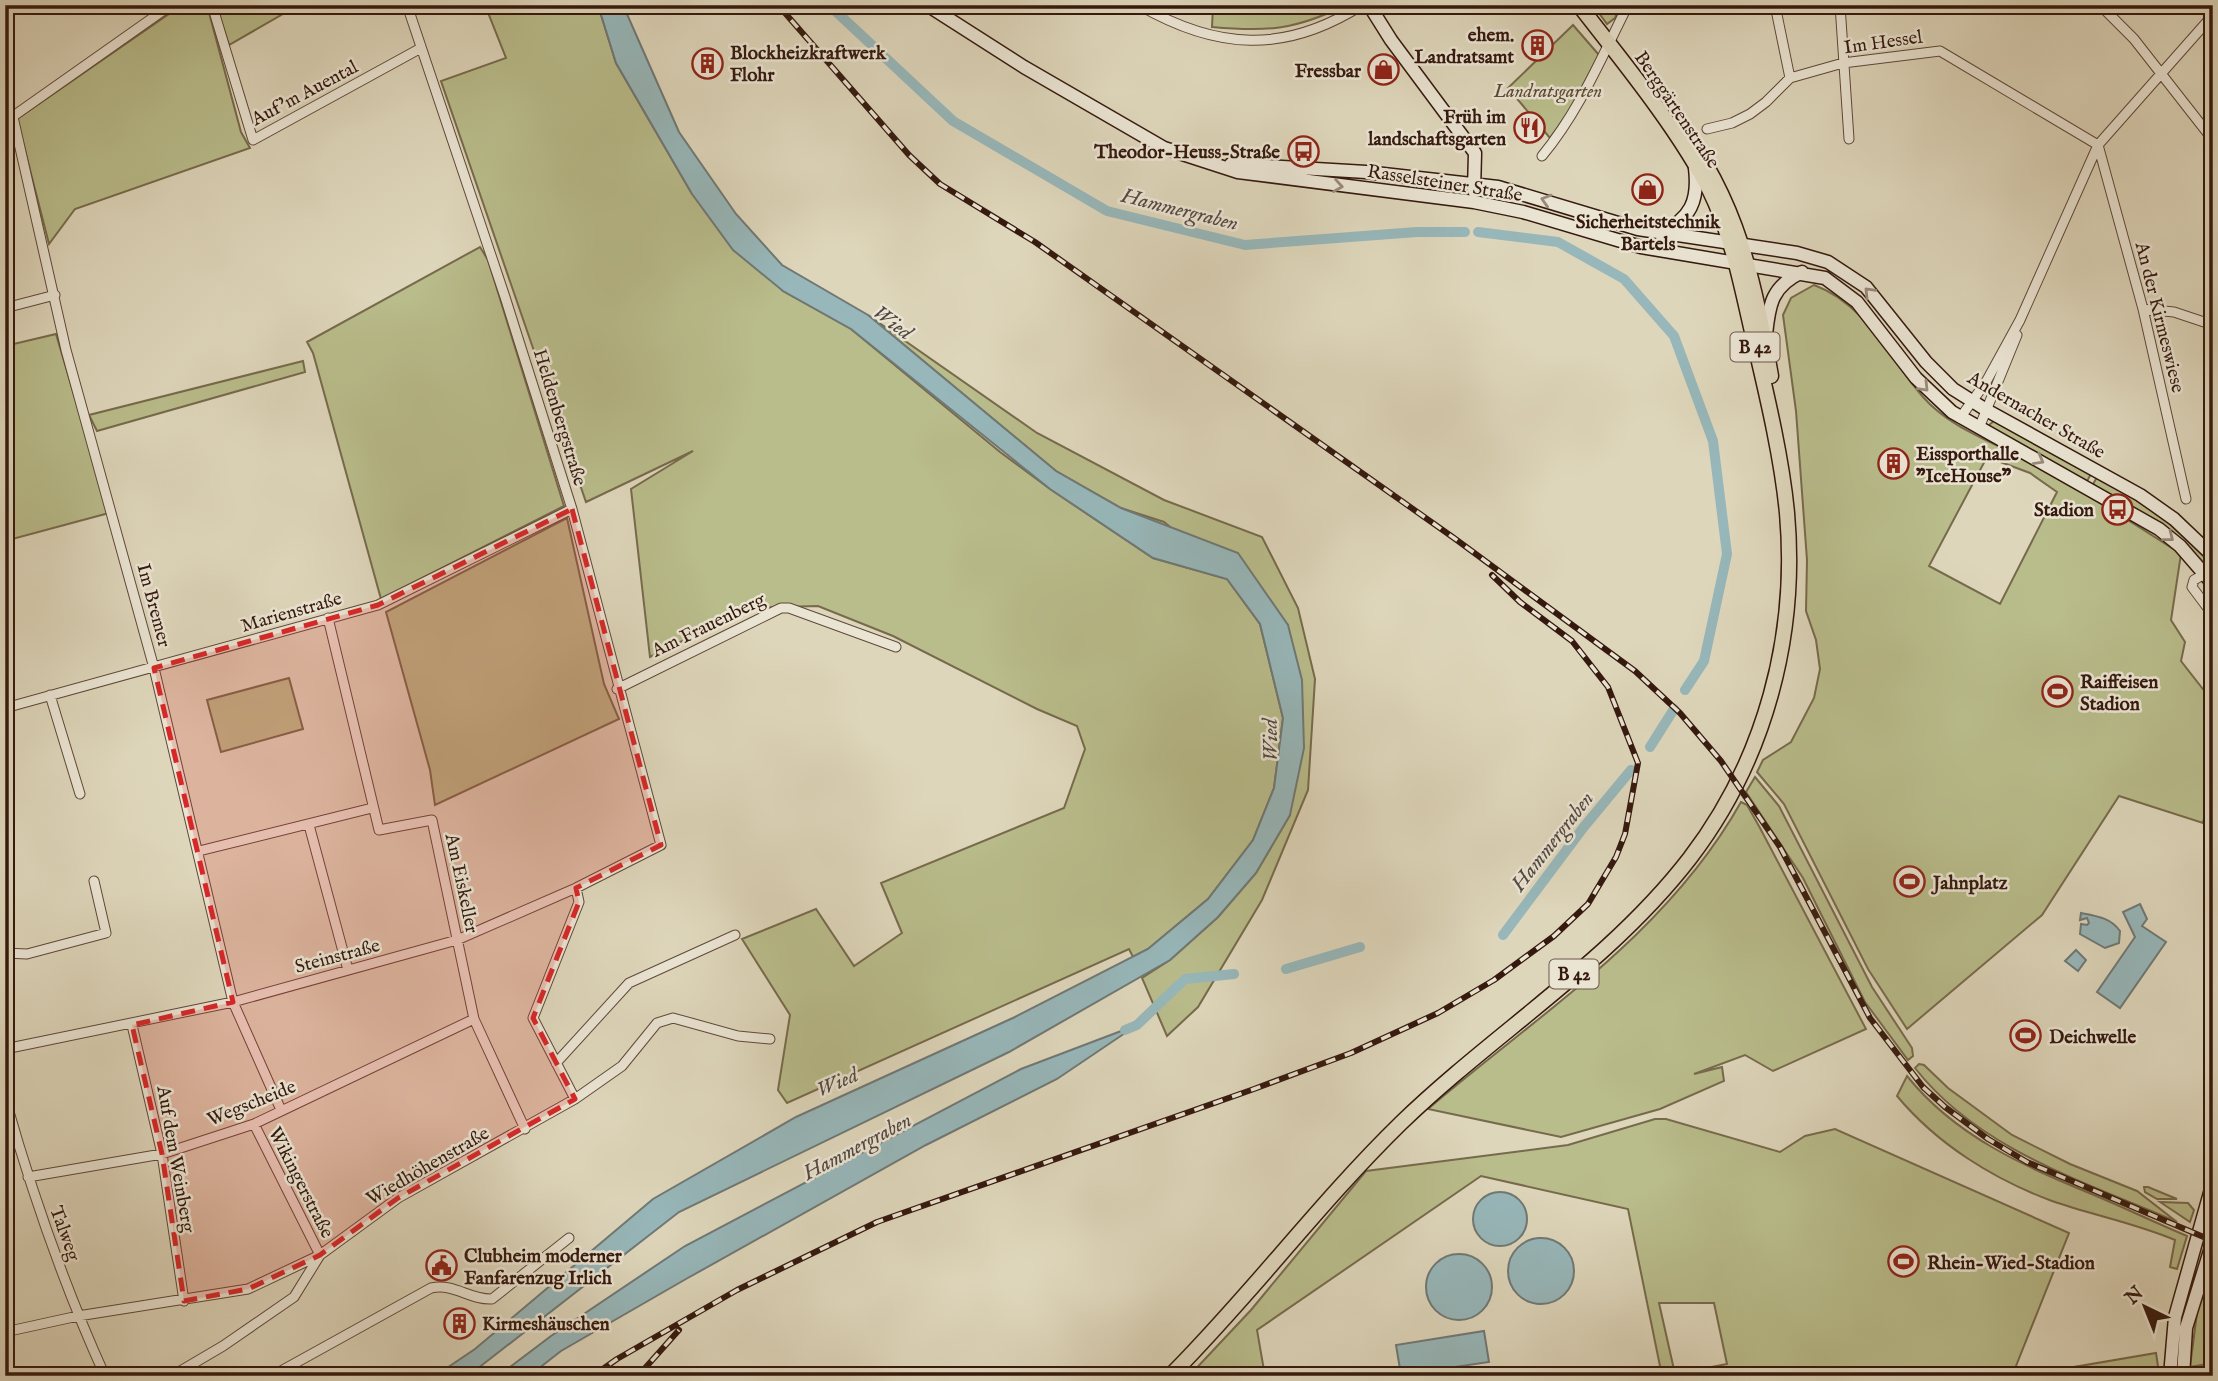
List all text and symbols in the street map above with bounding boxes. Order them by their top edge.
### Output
place label: ehem. Landratsamt [1414,24,1514,70]
street label: Im Hessel [1842,25,1925,60]
building icon: ehem. Landratsamt [1520,28,1554,62]
place label: Blockheizkraftwerk Flohr [730,42,887,88]
building icon: Blockheizkraftwerk Flohr [690,46,724,80]
street label: Berggärtenstraße [1628,47,1725,174]
shop icon: Fressbar [1367,53,1401,87]
street label: Auf'm Auental [247,55,363,132]
place label: Fressbar [1295,60,1362,84]
park label: Landratsgarten [1493,80,1602,104]
place label: Früh im landschaftsgarten [1367,106,1506,152]
restaurant icon: Früh im landschaftsgarten [1512,110,1546,144]
bus stop icon: Theodor-Heuss-Straße [1286,134,1320,168]
place label: Theodor-Heuss-Straße [1093,141,1280,165]
street label: Rasselsteiner Straße [1365,160,1524,208]
shop icon: Sicherheitstechnik Bartels [1631,173,1665,207]
one-way arrow [1332,178,1344,193]
water label: Hammergraben [1117,183,1241,238]
one-way arrow [1541,194,1553,209]
place label: Sicherheitstechnik Bartels [1576,211,1721,257]
street label: An der Kirmeswiese [2128,239,2189,396]
one-way arrow [1865,287,1878,300]
water label: Wied [867,300,919,348]
road number: B 42 [1730,332,1780,362]
street label: Heldenbergstraße [527,346,591,489]
street label: Andernacher Straße [1962,366,2109,465]
one-way arrow [1916,379,1929,392]
place label: Eissporthalle "IceHouse" [1916,443,2019,489]
building icon: Eissporthalle "IceHouse" [1876,447,1910,481]
one-way arrow [2032,452,2045,465]
bus stop icon: Stadion [2100,492,2134,526]
place label: Stadion [2034,499,2094,523]
one-way arrow [2161,528,2173,541]
street label: Im Bremer [130,561,176,650]
street label: Marienstraße [238,587,345,639]
street label: Am Frauenberg [647,588,770,664]
place label: Raiffeisen Stadion [2080,671,2158,717]
sports icon: Raiffeisen Stadion [2040,675,2074,709]
water label: Wied [1258,716,1285,762]
water label: Hammergraben [1505,787,1601,898]
street label: Am Eiskeller [439,830,483,936]
sports icon: Jahnplatz [1893,865,1927,899]
place label: Jahnplatz [1930,872,2008,896]
street label: Steinstraße [292,934,383,980]
road number: B 42 [1550,959,1598,988]
sports icon: Deichwelle [2009,1019,2043,1053]
place label: Deichwelle [2049,1026,2136,1050]
water label: Wied [813,1061,865,1104]
street label: Wegscheide [204,1075,300,1133]
street label: Auf dem Weinberg [150,1083,200,1235]
water label: Hammergraben [798,1107,917,1188]
street label: Wiedhöhenstraße [362,1122,494,1212]
street label: Wikingerstraße [262,1123,339,1243]
street label: Talweg [43,1203,85,1265]
place label: Clubheim moderner Fanfarenzug Irlich [464,1245,623,1291]
sports icon: Rhein-Wied-Stadion [1887,1245,1921,1279]
public building icon: Clubheim moderner Fanfarenzug Irlich [424,1249,458,1283]
place label: Rhein-Wied-Stadion [1927,1252,2095,1276]
north arrow [2110,1272,2180,1342]
text: N [2120,1281,2149,1311]
building icon: Kirmeshäuschen [442,1306,476,1340]
place label: Kirmeshäuschen [482,1313,610,1337]

